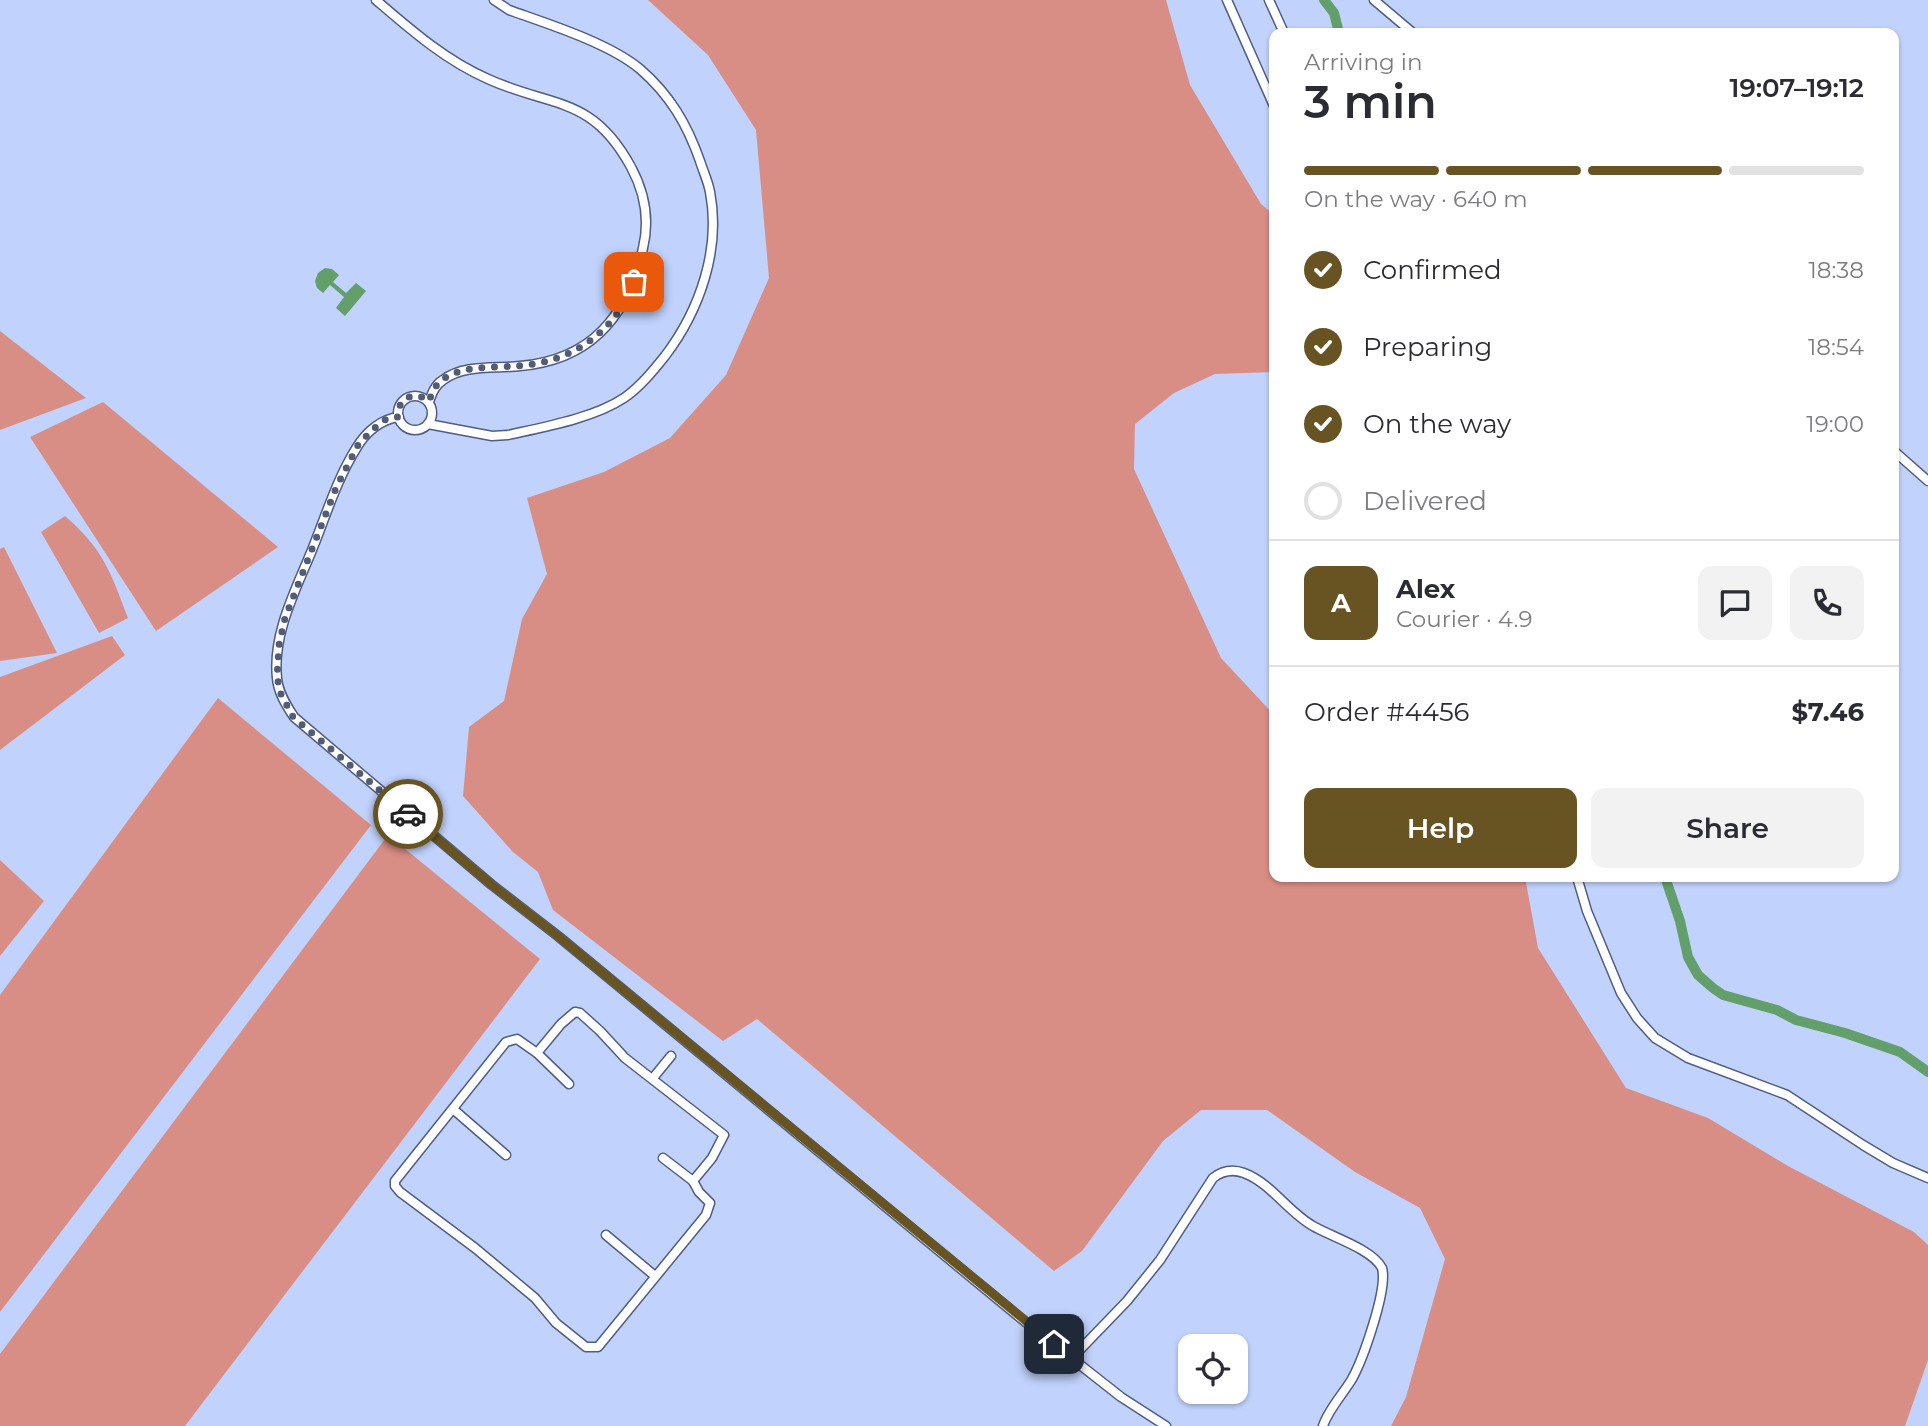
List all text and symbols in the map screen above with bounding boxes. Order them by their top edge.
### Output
text: Arriving in [1304,48,1423,76]
text: 19:07–19:12 [1730,72,1864,104]
text: 3 min [1304,73,1437,130]
text: On the way · 640 m [1304,185,1528,213]
icon: check [1304,251,1342,289]
pin [604,252,664,312]
text: Confirmed [1363,254,1502,286]
text: 18:38 [1809,256,1864,284]
icon: bag [615,263,653,301]
icon: check [1304,328,1342,366]
text: Preparing [1363,331,1492,363]
text: 18:54 [1808,333,1864,361]
icon: check [1304,405,1342,443]
text: On the way [1363,408,1511,440]
text: 19:00 [1806,410,1864,438]
text: Delivered [1363,485,1487,517]
button: chat [1698,566,1772,640]
button: phone [1790,566,1864,640]
text: Alex [1396,573,1455,605]
text: A [1331,587,1351,619]
text: Courier · 4.9 [1396,605,1532,633]
text: Order #4456 [1304,696,1469,728]
text: $7.46 [1792,696,1864,728]
courier [373,779,443,849]
button: Help [1304,788,1577,868]
button: Share [1591,788,1864,868]
icon: car [389,795,427,833]
pin [1024,1314,1084,1374]
icon: home [1035,1325,1073,1363]
map controls [1178,1334,1248,1404]
button: locate [1178,1334,1248,1404]

